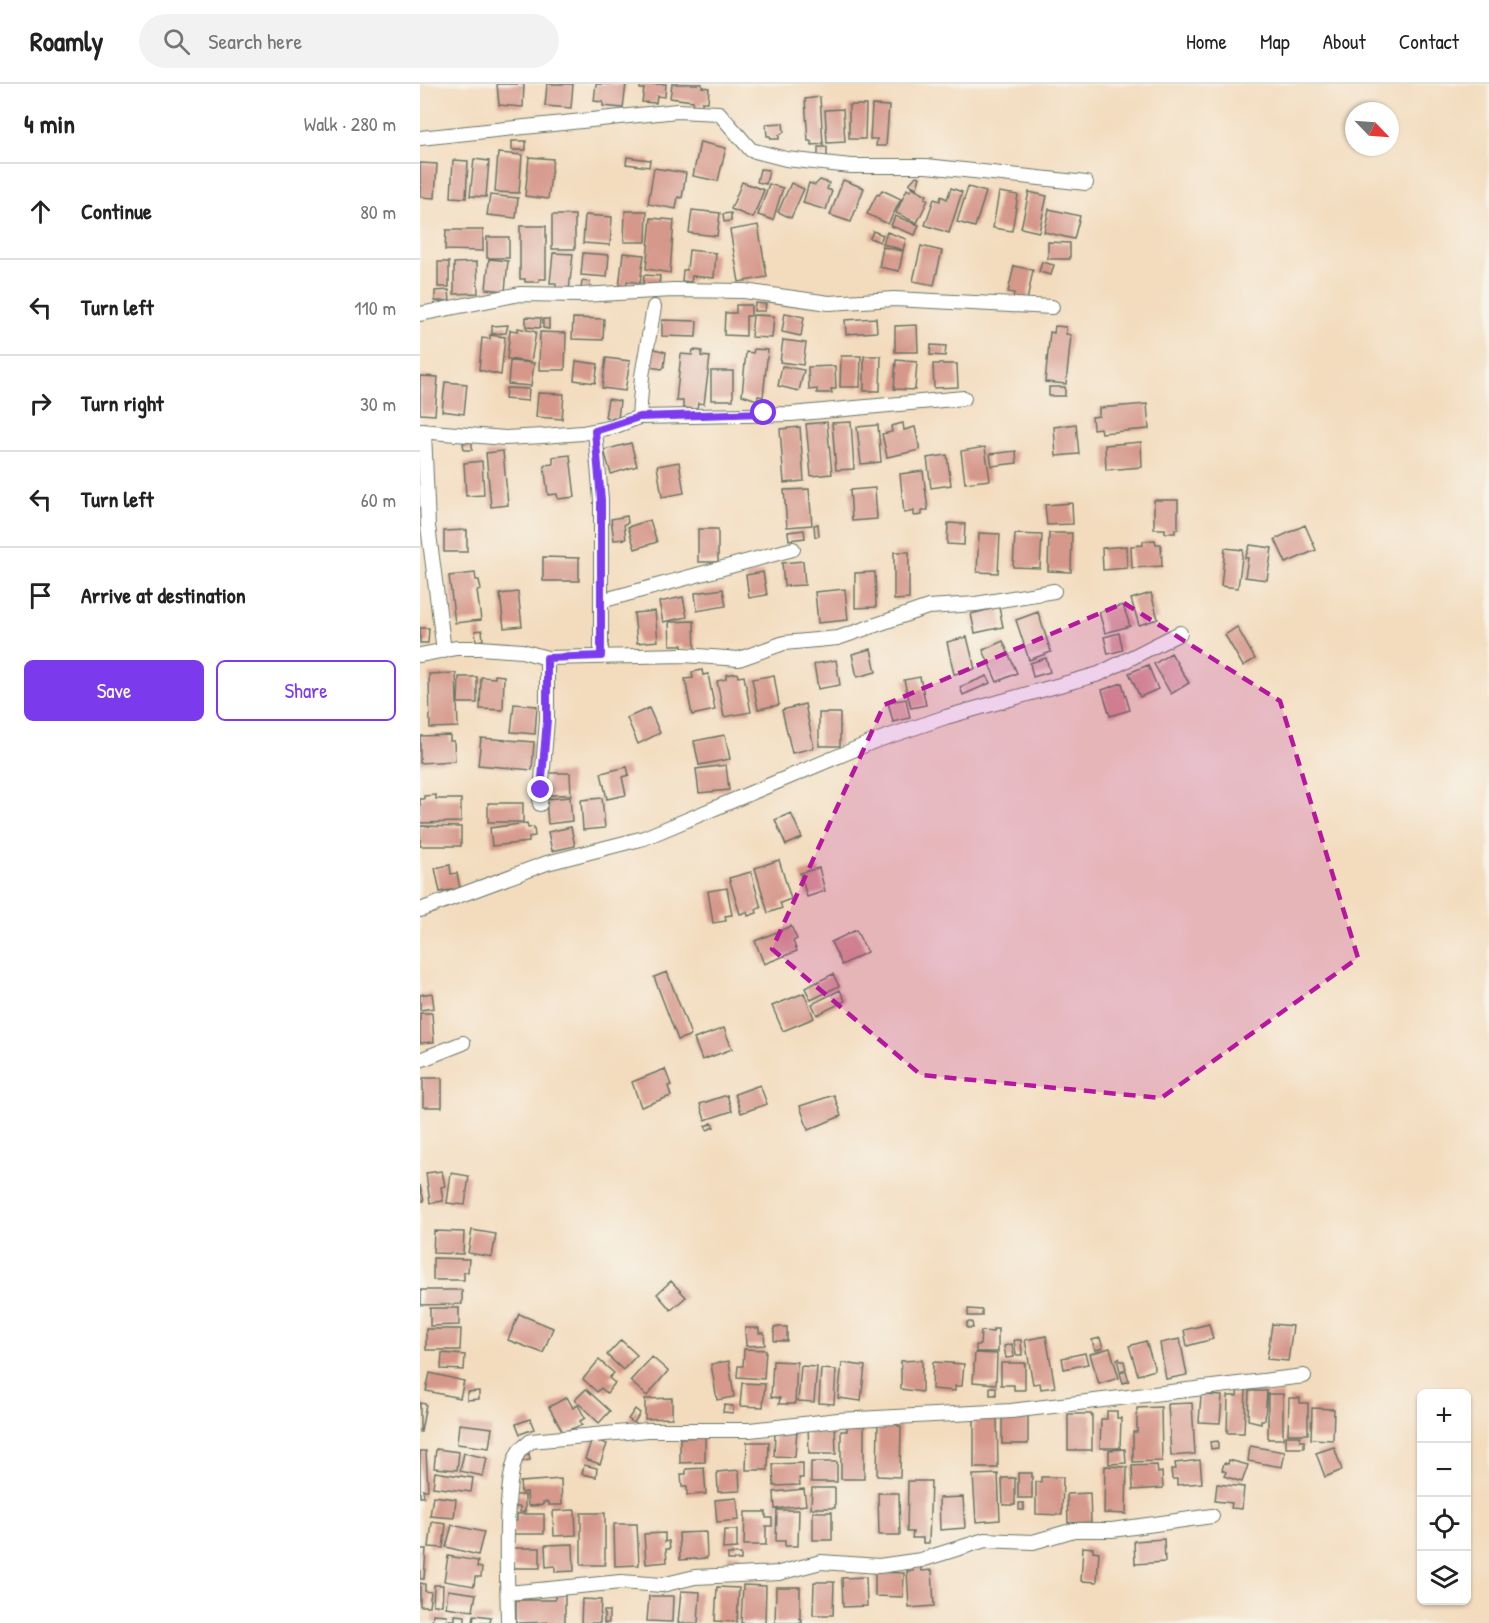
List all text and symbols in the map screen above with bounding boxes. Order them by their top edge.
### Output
search box [139,14,559,68]
text: Roamly [30,22,103,60]
icon: search [160,25,193,58]
text: Search here [208,26,302,56]
text: Home [1186,27,1227,56]
text: Map [1260,27,1290,56]
text: About [1323,27,1366,56]
text: Contact [1399,27,1459,56]
north arrow [1345,102,1399,156]
text: 4 min [24,106,75,141]
text: Walk · 280 m [304,110,396,137]
icon: ahead [24,195,57,228]
text: Continue [81,196,152,226]
text: 80 m [360,198,396,225]
icon: left [24,291,57,324]
text: Turn left [81,292,154,322]
text: 110 m [354,294,396,321]
icon: right [24,387,57,420]
text: Turn right [81,388,164,418]
text: 30 m [360,390,396,417]
route start [750,399,776,425]
icon: left [24,483,57,516]
text: Turn left [81,484,154,514]
text: 60 m [361,486,396,513]
icon: arrive [24,579,57,612]
text: Arrive at destination [81,580,246,610]
button: Save [24,660,204,721]
button: Share [216,660,396,721]
route end [527,776,553,802]
map controls [1417,1389,1471,1605]
button: + [1417,1389,1471,1443]
button: − [1417,1443,1471,1497]
button: locate [1417,1497,1471,1551]
button: layers [1417,1551,1471,1605]

